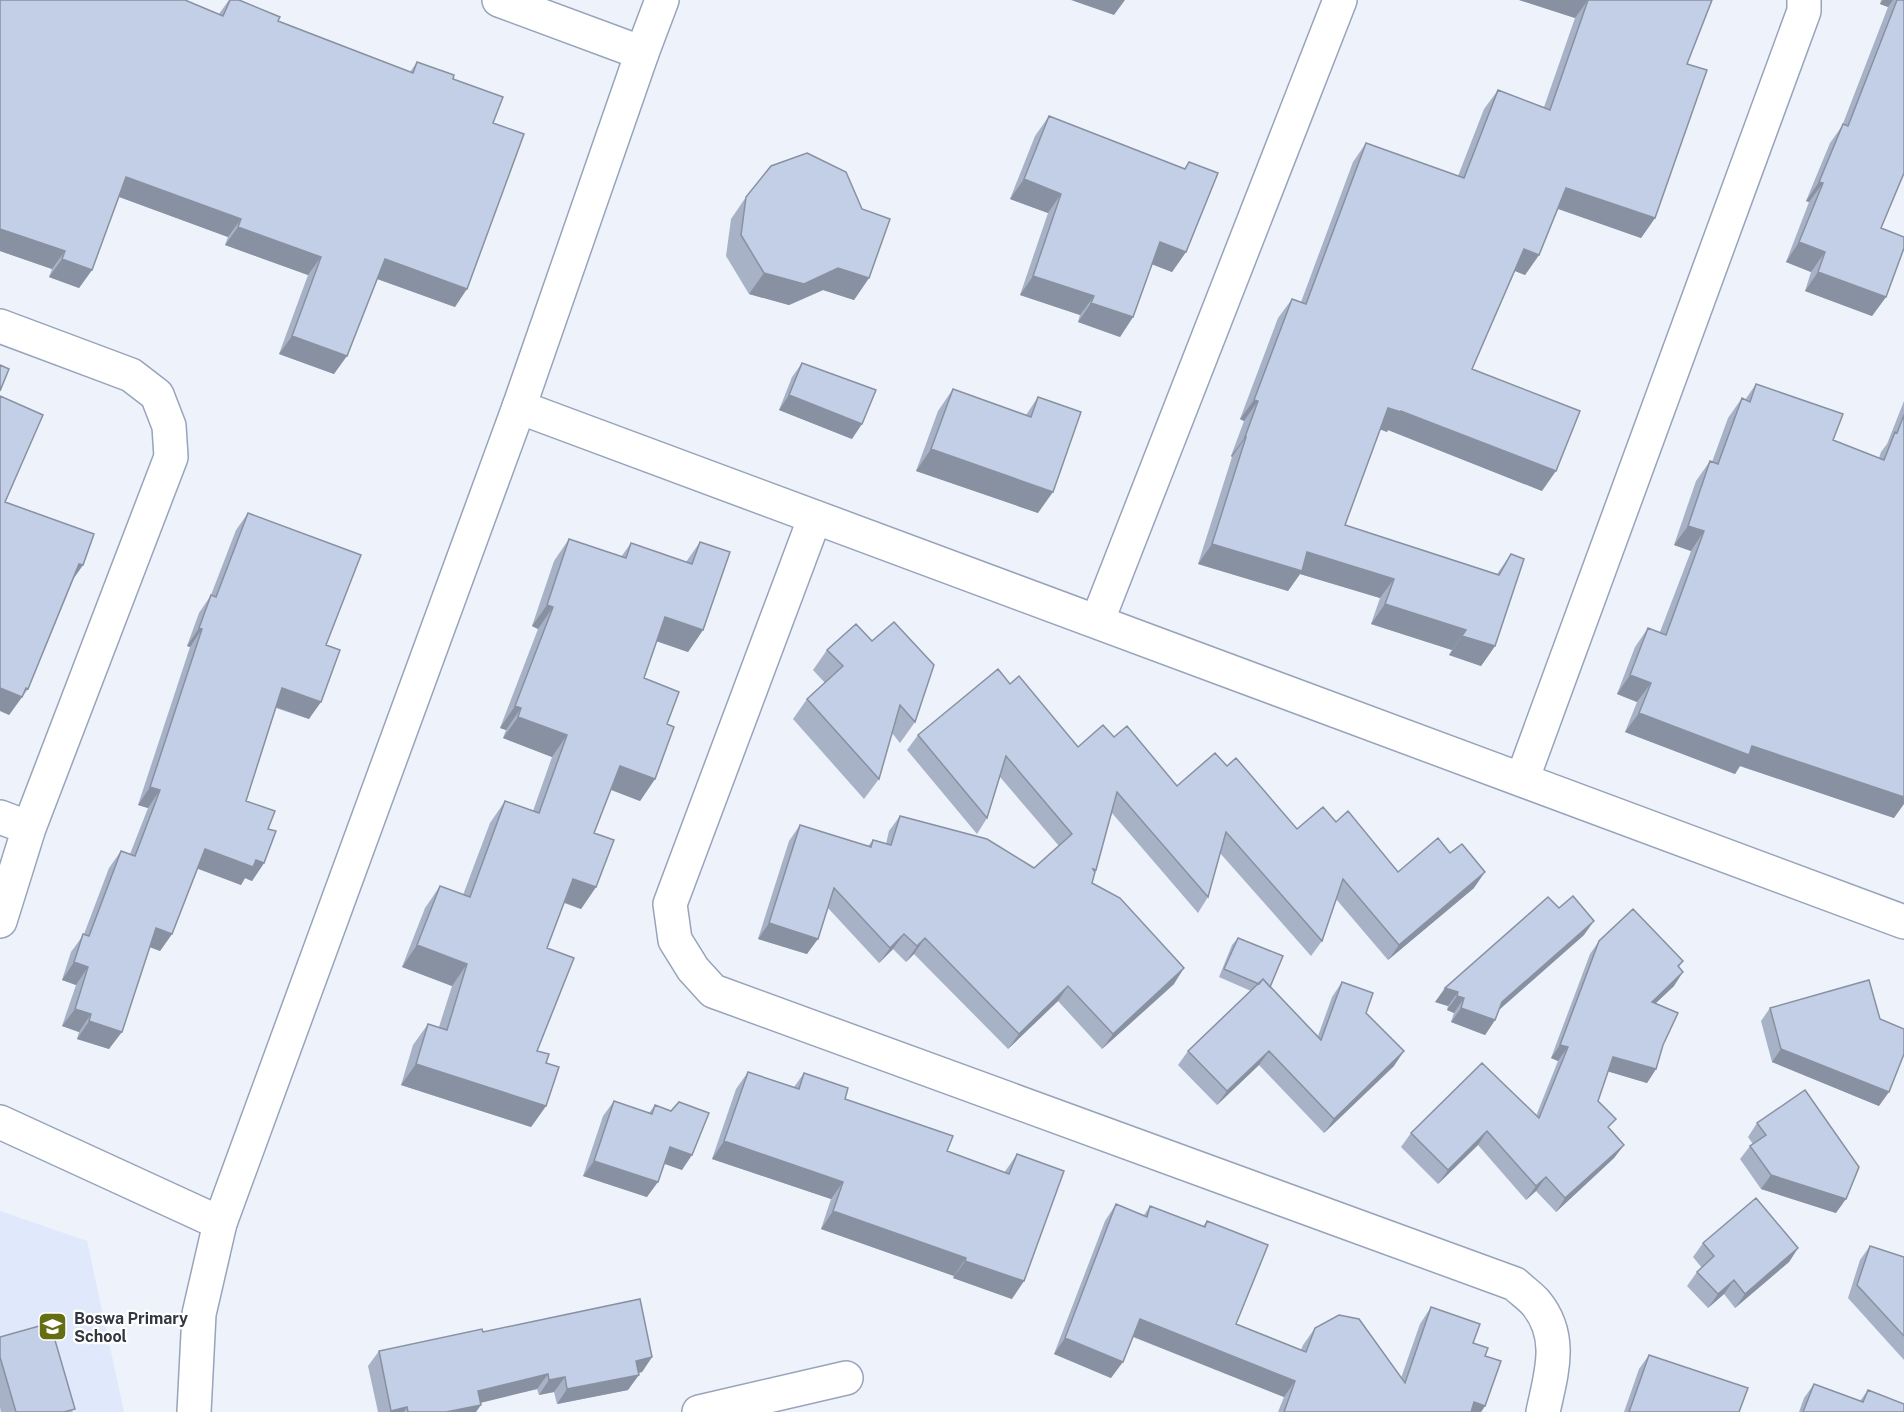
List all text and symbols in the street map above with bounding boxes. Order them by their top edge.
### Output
place label: Boswa Primary School [74,1309,188,1346]
school or university icon: Boswa Primary School [37,1311,69,1343]

